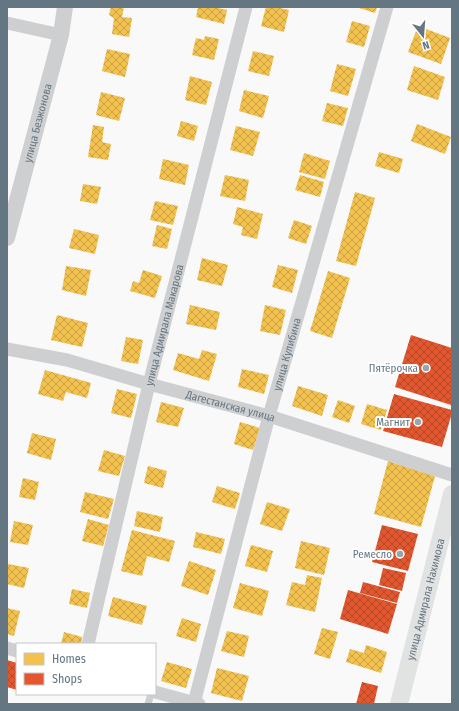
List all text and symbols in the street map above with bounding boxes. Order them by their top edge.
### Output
north arrow [403,16,443,56]
text: N [421,38,431,52]
street label: улица Безжонова [21,82,55,164]
street label: улица Адмирала Макарова [143,263,187,387]
street label: улица Кулибина [271,316,304,392]
place label: Пятёрочка [369,362,418,375]
marker: Пятёрочка [421,363,431,373]
street label: Дагестанская улица [184,388,277,425]
place label: Магнит [376,416,411,429]
marker: Магнит [413,417,423,427]
street label: улица Адмирала Нахимова [404,537,448,662]
place label: Ремесло [353,548,392,561]
marker: Ремесло [395,549,405,559]
legend [16,643,156,695]
text: Homes [52,652,86,666]
text: Shops [52,672,82,686]

